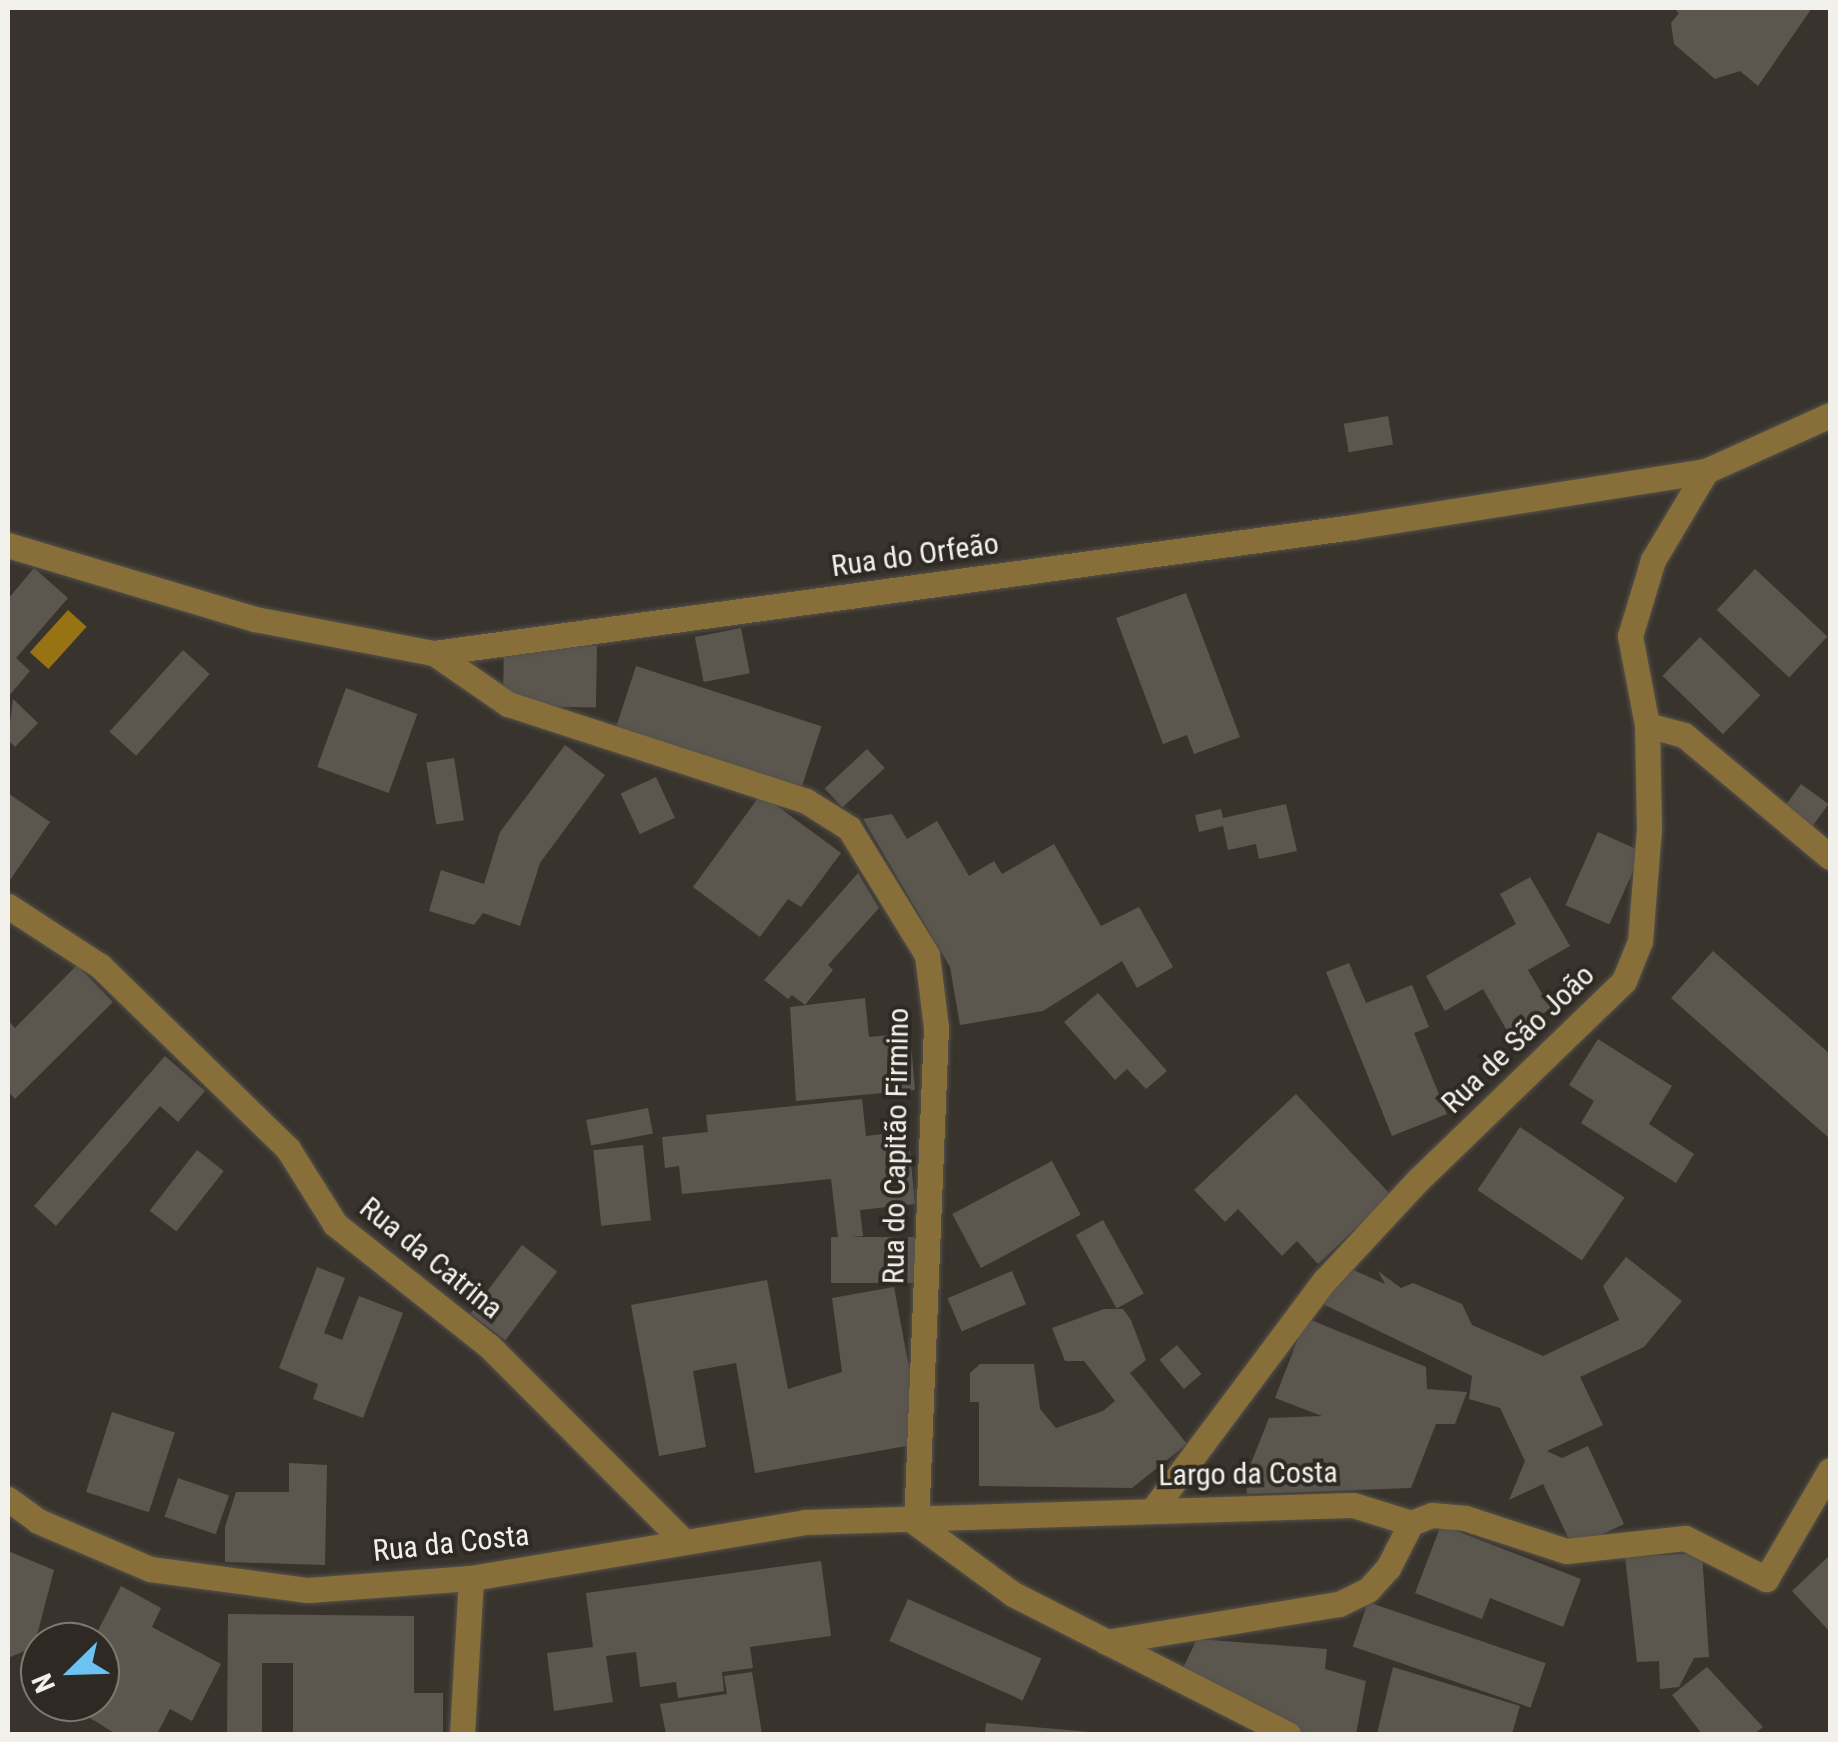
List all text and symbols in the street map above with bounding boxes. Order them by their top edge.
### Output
street label: Rua do Orfeão [829,525,1001,585]
street label: Rua de São João [1434,957,1602,1121]
street label: Rua do Capitão Firmino [876,1008,916,1284]
street label: Rua da Catrina [352,1190,510,1326]
street label: Largo da Costa [1158,1454,1338,1494]
street label: Rua da Costa [371,1517,531,1569]
north arrow [20,1622,120,1722]
text: N [25,1669,62,1697]

